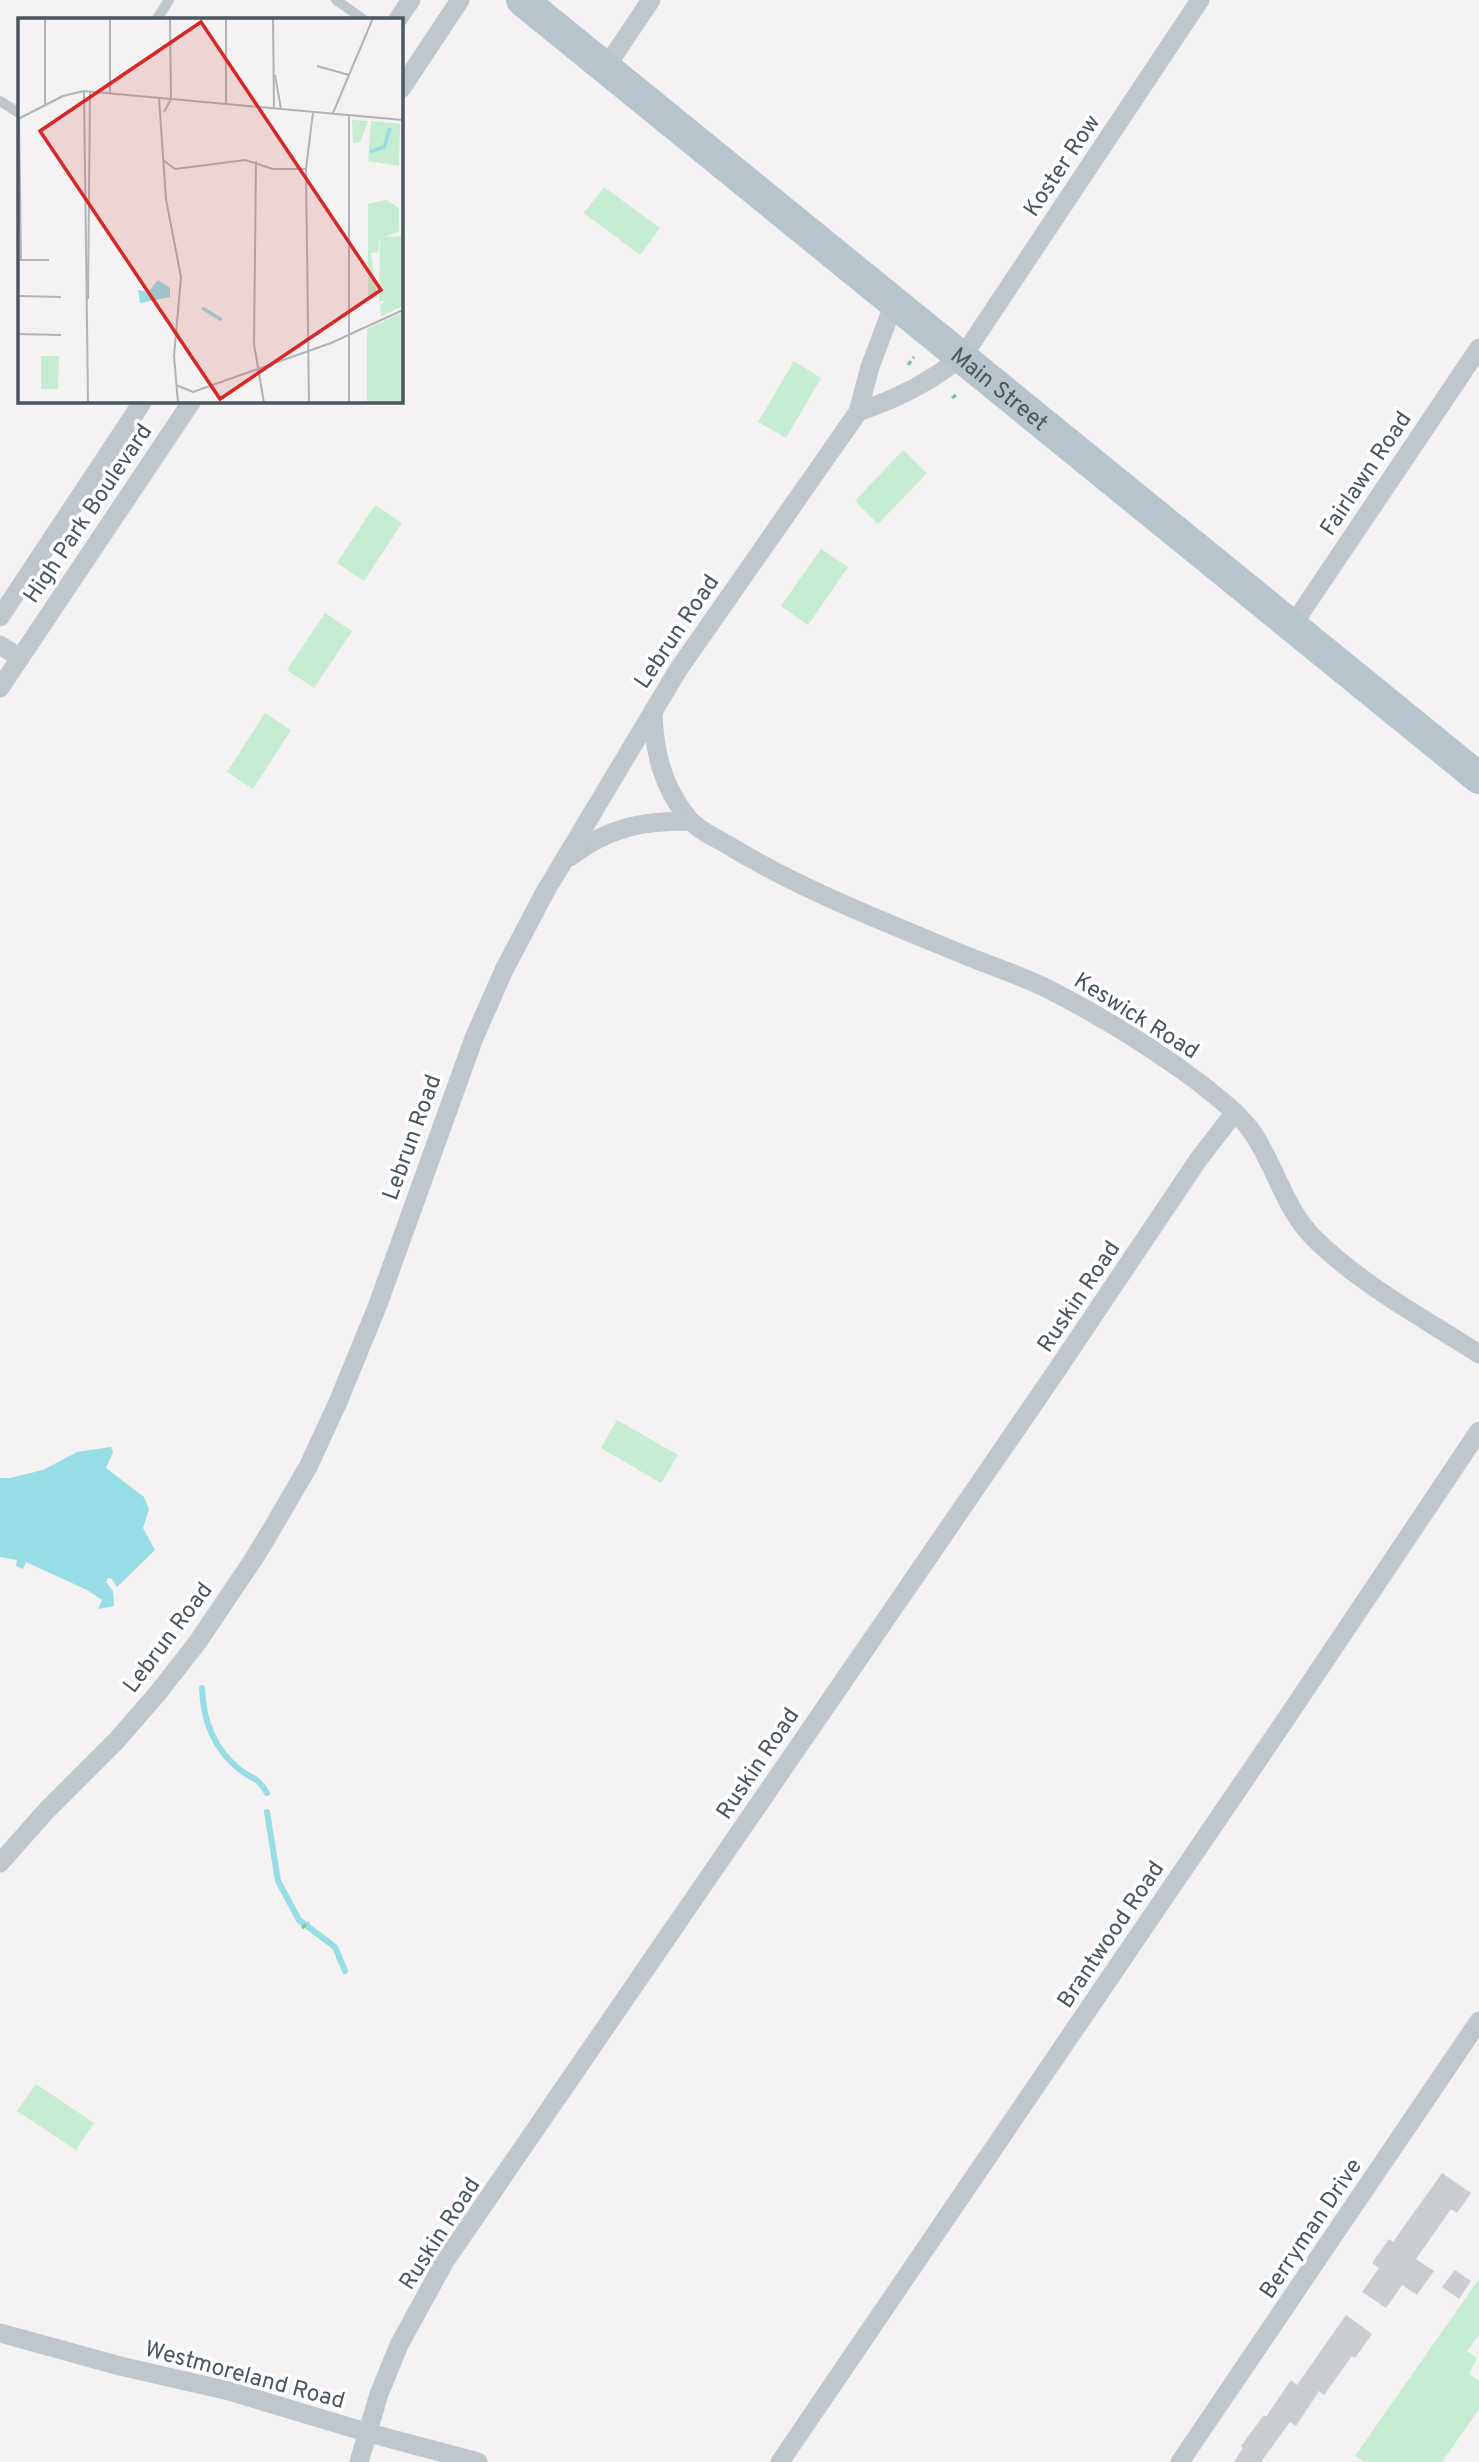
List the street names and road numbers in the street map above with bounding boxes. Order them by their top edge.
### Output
street label: Koster Row [1018,110,1108,223]
street label: Main Street [944,342,1053,439]
street label: Fairlawn Road [1315,407,1419,542]
street label: High Park Boulevard [18,419,160,610]
street label: Lebrun Road [629,570,727,695]
street label: Keswick Road [1068,967,1204,1067]
street label: Lebrun Road [377,1071,449,1205]
street label: Ruskin Road [1032,1236,1128,1359]
street label: Lebrun Road [118,1577,220,1700]
street label: Ruskin Road [711,1703,807,1826]
street label: Brantwood Road [1052,1856,1172,2014]
street label: Berryman Drive [1254,2154,1370,2305]
street label: Ruskin Road [394,2173,488,2296]
street label: Westmoreland Road [141,2336,348,2417]

